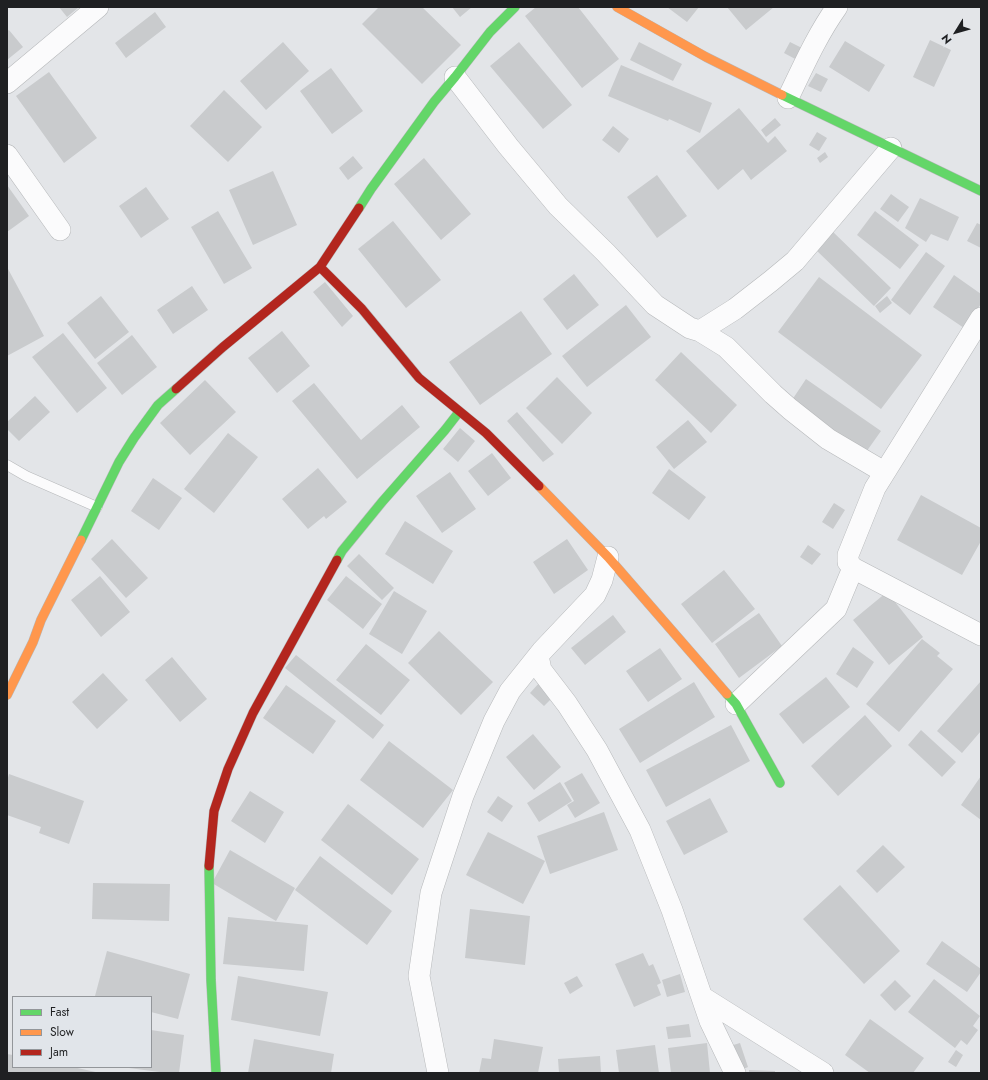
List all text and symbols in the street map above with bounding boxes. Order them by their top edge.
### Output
north arrow [936,12,976,52]
text: N [937,31,955,48]
legend [12,996,152,1068]
text: Fast [50,1003,69,1021]
text: Slow [50,1023,74,1041]
text: Jam [50,1043,68,1061]

